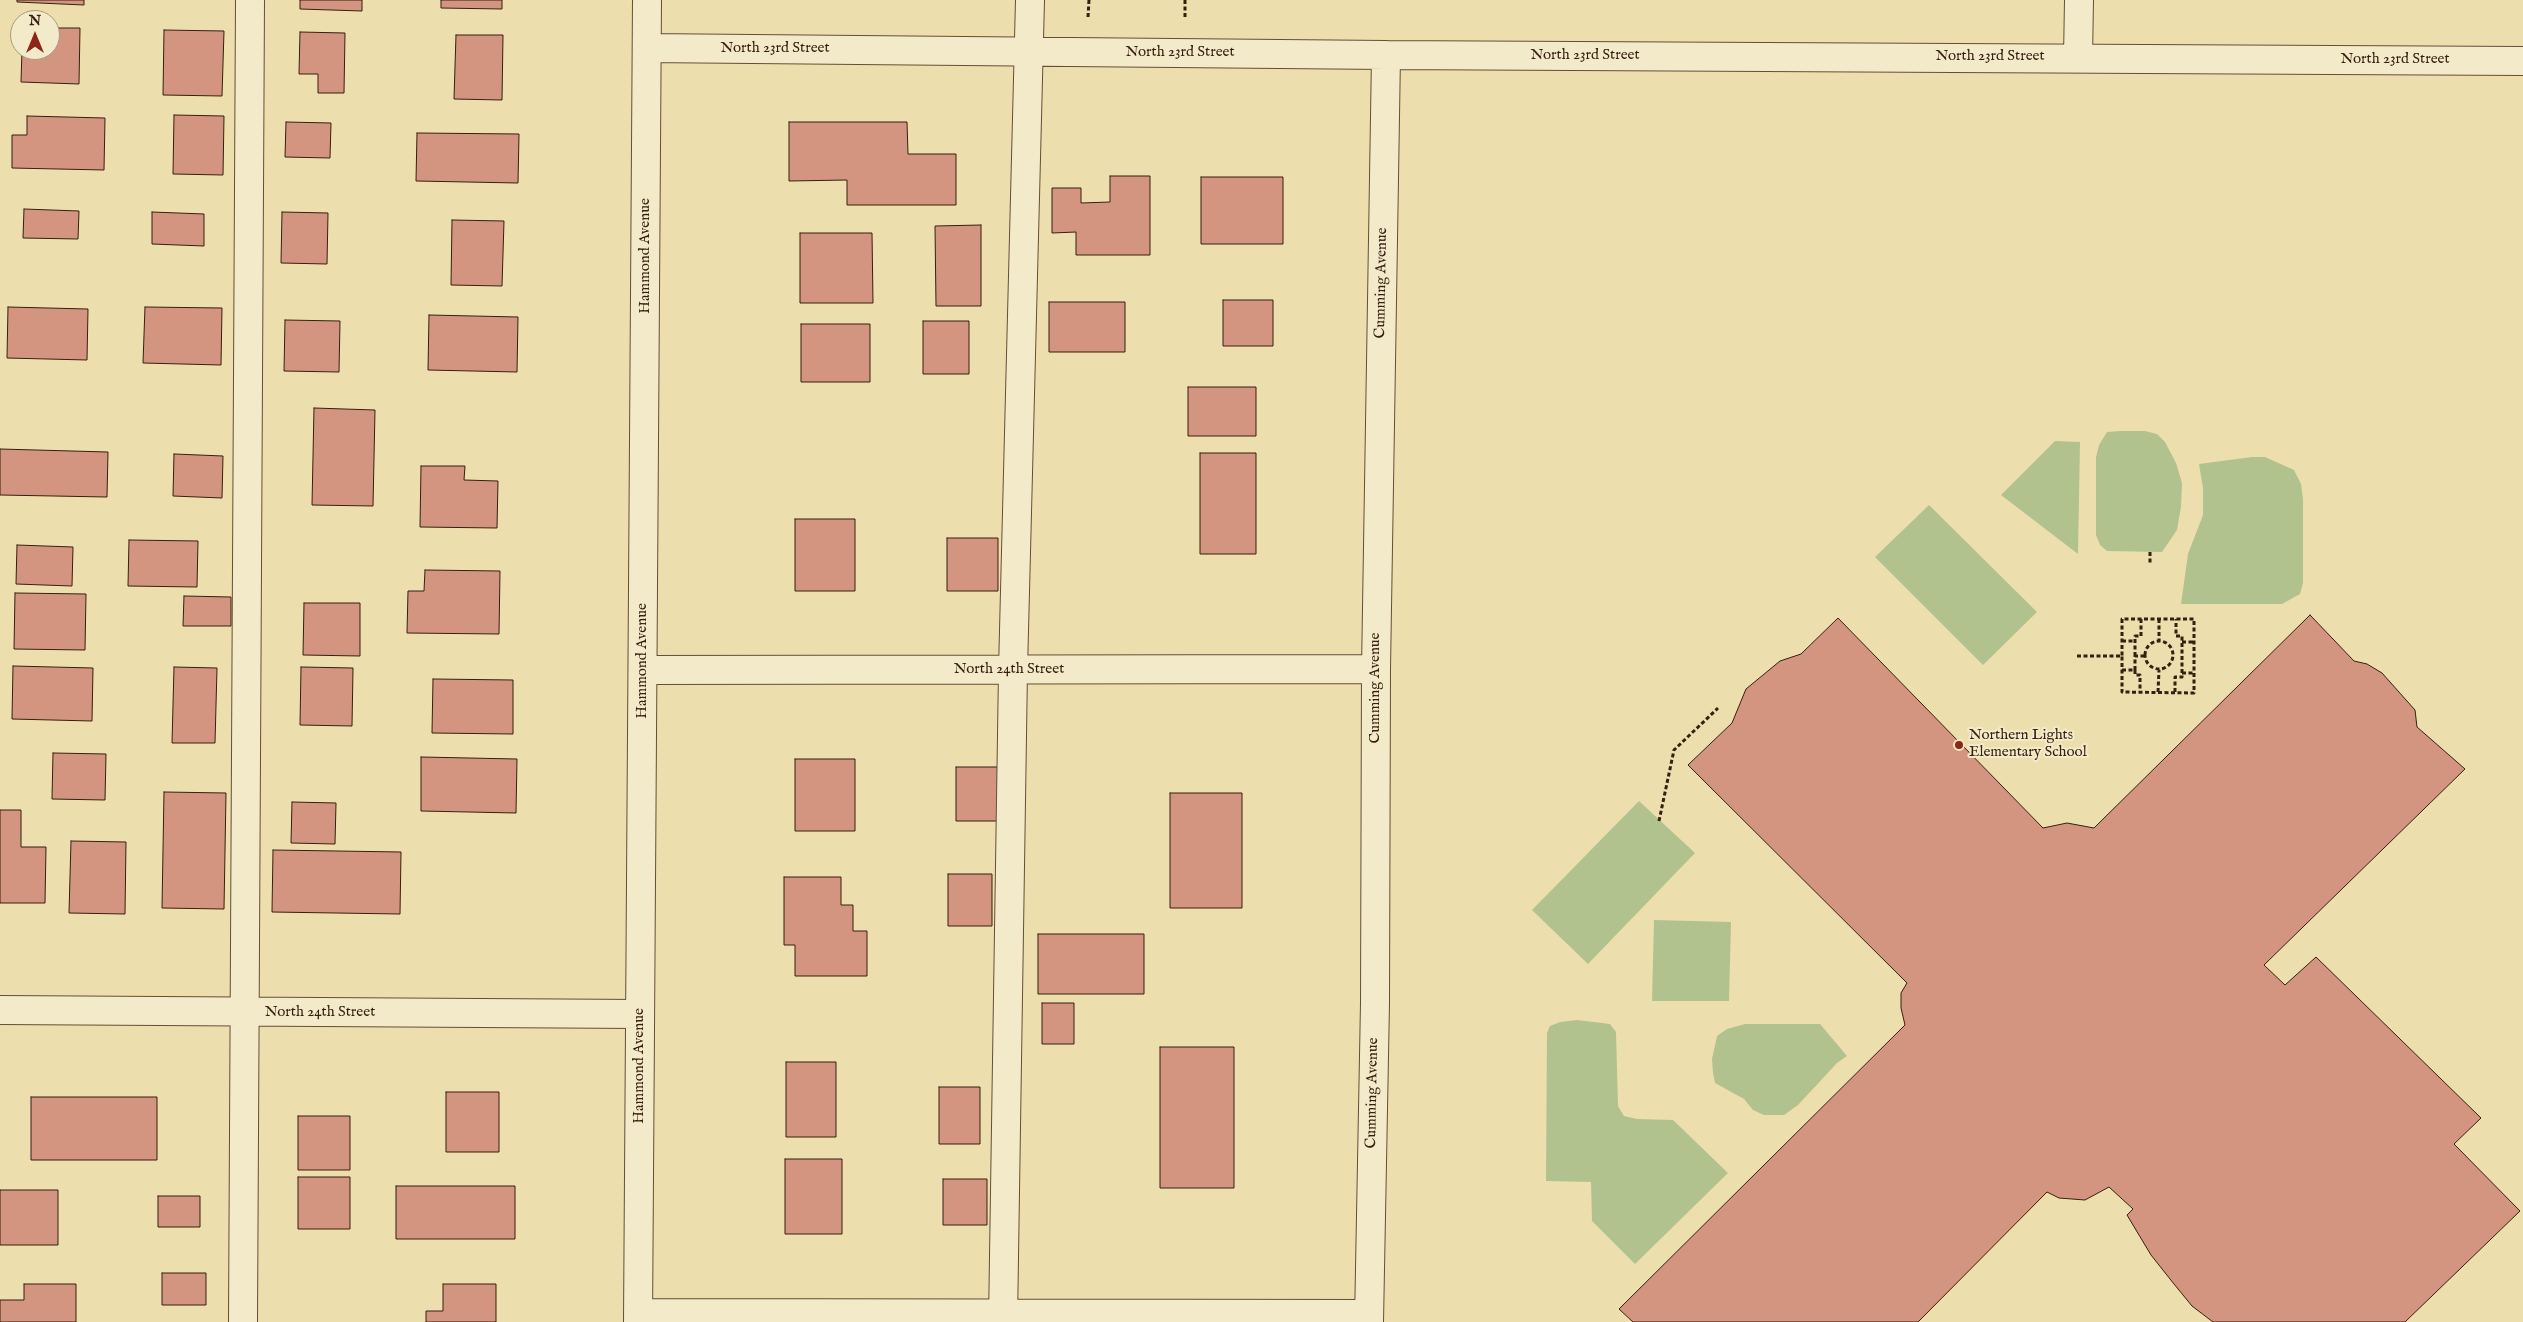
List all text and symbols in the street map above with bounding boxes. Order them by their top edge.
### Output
north arrow [10,10,60,60]
text: N [29,12,41,30]
street label: North 23rd Street [720,40,830,58]
street label: North 23rd Street [1125,44,1235,62]
street label: North 23rd Street [1530,47,1640,65]
street label: North 23rd Street [1935,48,2045,66]
street label: North 23rd Street [2340,51,2450,69]
street label: Hammond Avenue [637,198,655,314]
street label: Cumming Avenue [1372,227,1392,339]
street label: Hammond Avenue [634,603,652,719]
street label: Cumming Avenue [1367,633,1385,743]
street label: North 24th Street [954,661,1064,679]
place label: Northern Lights Elementary School [1969,727,2087,762]
marker: Northern Lights Elementary School [1953,739,1965,751]
street label: North 24th Street [265,1004,375,1022]
street label: Hammond Avenue [631,1008,649,1124]
street label: Cumming Avenue [1363,1037,1383,1149]

